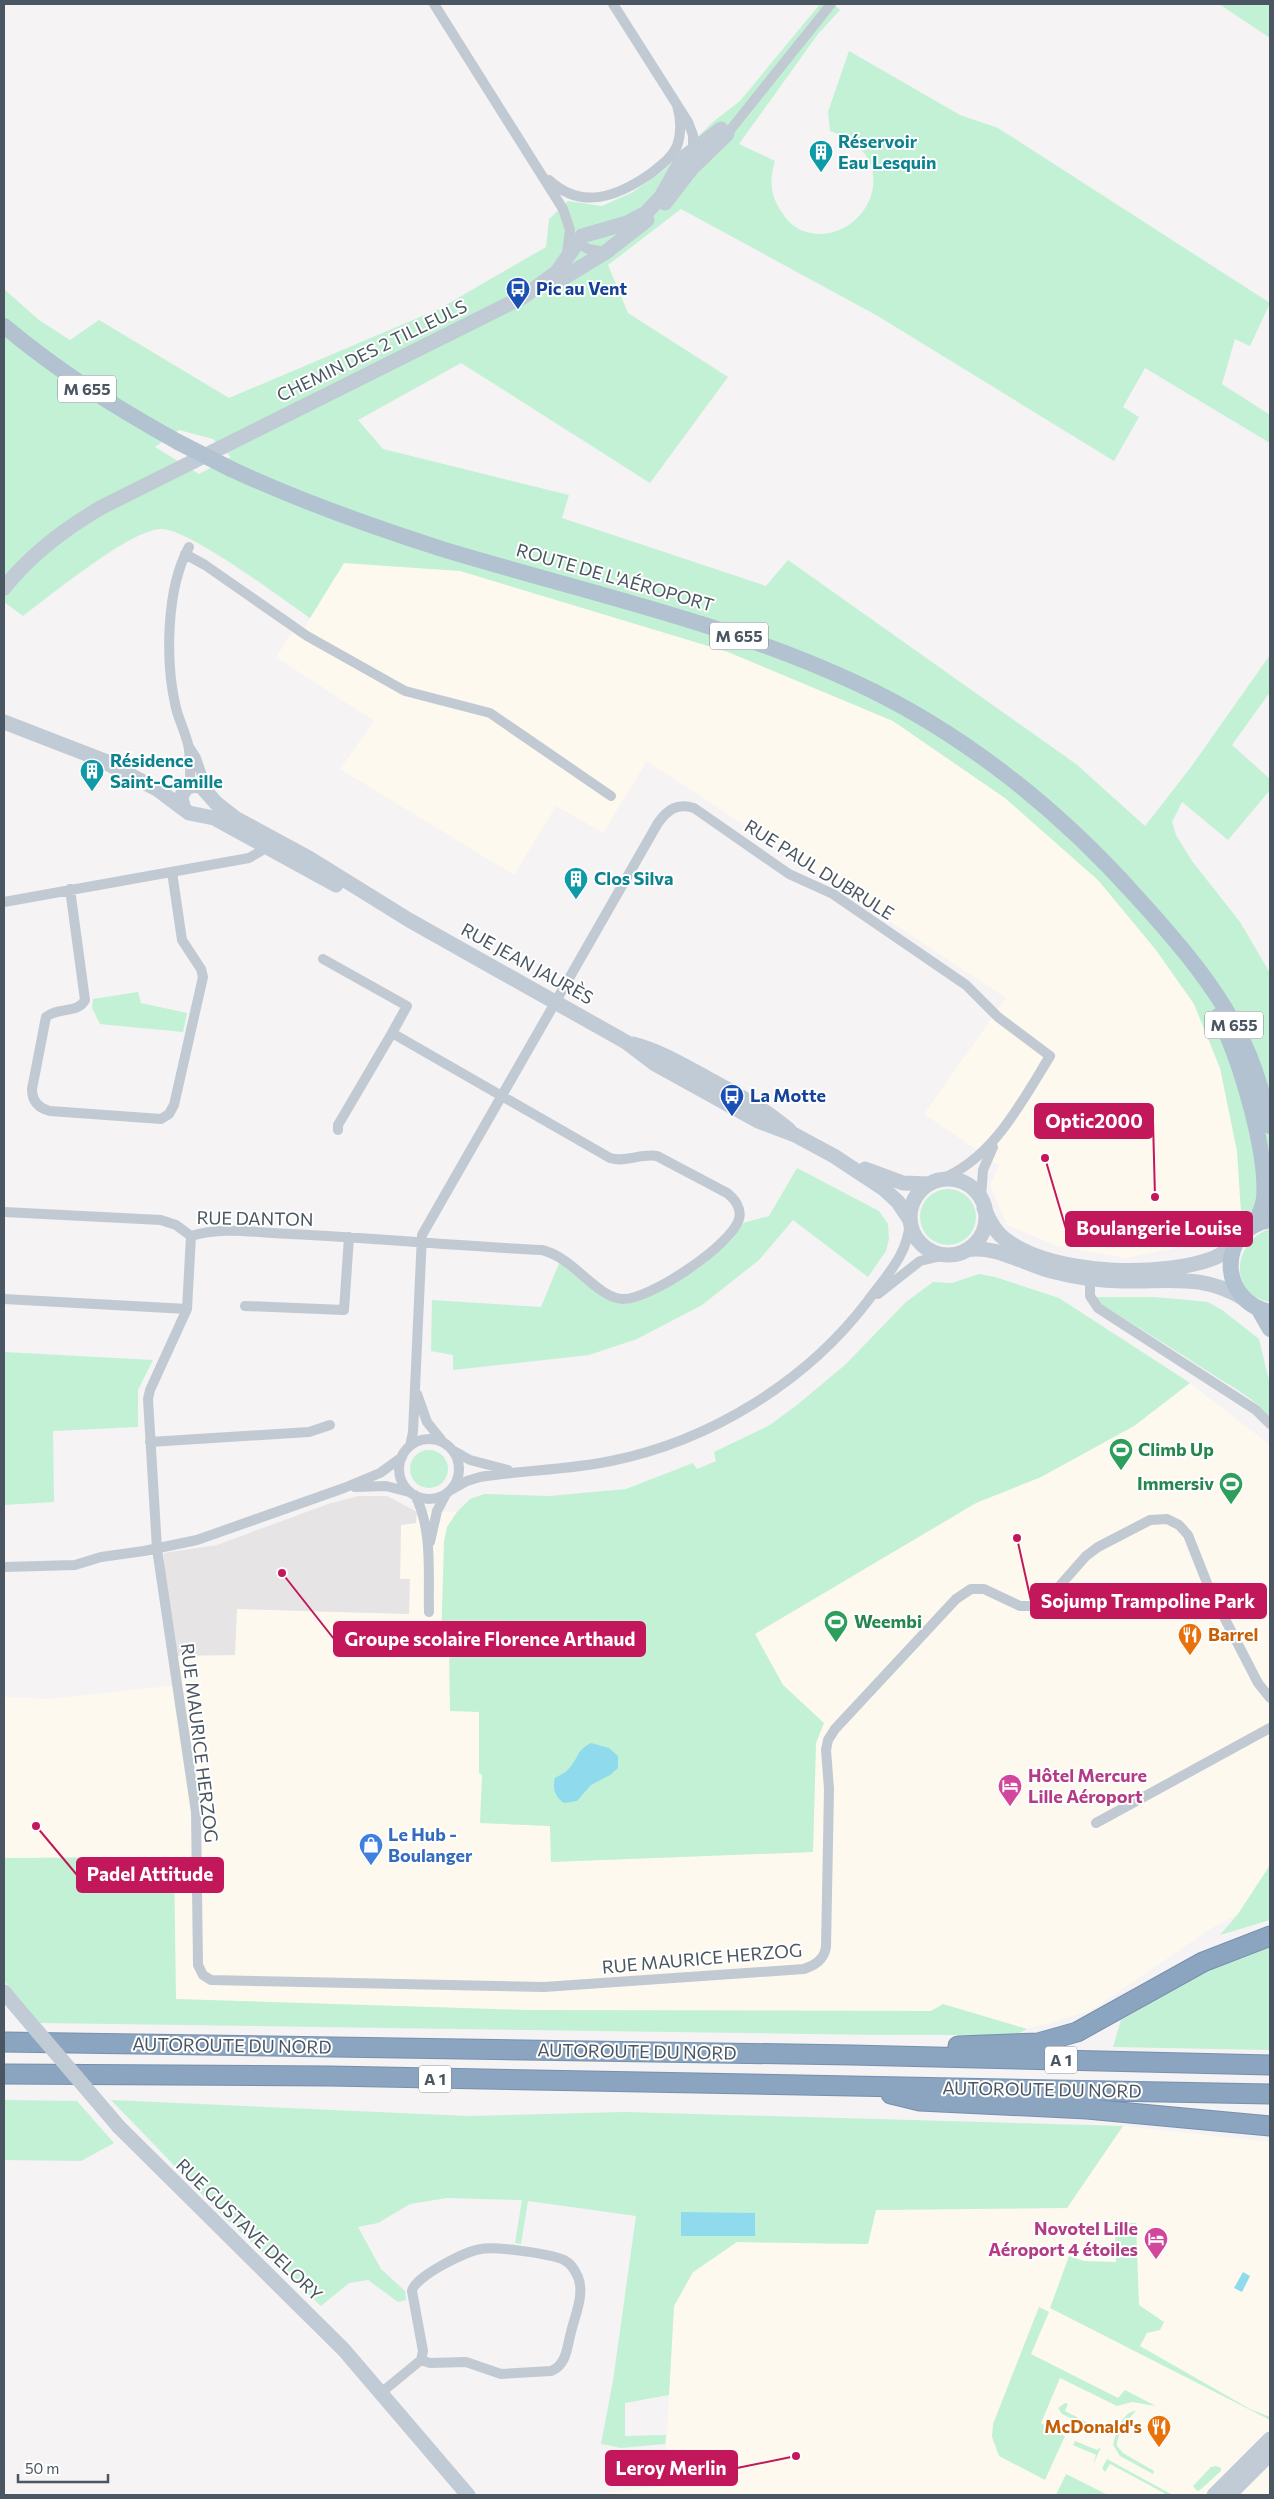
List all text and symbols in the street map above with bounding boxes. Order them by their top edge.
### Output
place label: Réservoir Eau Lesquin [838,130,937,173]
building icon: Réservoir Eau Lesquin [808,139,834,173]
bus stop icon: Pic au Vent [505,276,531,310]
place label: Pic au Vent [536,277,627,299]
street label: CHEMIN DES 2 TILLEULS [273,294,470,406]
road number: M 655 [58,376,116,402]
street label: ROUTE DE L'AÉROPORT [514,538,717,616]
road number: M 655 [710,622,768,650]
place label: Résidence Saint-Camille [110,749,223,792]
building icon: Résidence Saint-Camille [79,758,105,792]
street label: RUE PAUL DUBRULE [741,814,898,924]
building icon: Clos Silva [563,866,589,900]
place label: Clos Silva [594,867,673,889]
street label: RUE JEAN JAURÈS [457,918,598,1009]
road number: M 655 [1205,1012,1263,1038]
bus stop icon: La Motte [719,1083,745,1117]
place label: La Motte [750,1084,826,1106]
callout: Optic2000 [1035,1104,1153,1138]
text: Optic2000 [1045,1109,1143,1132]
street label: RUE DANTON [196,1206,314,1230]
callout: Boulangerie Louise [1066,1212,1252,1246]
text: Boulangerie Louise [1076,1216,1242,1239]
sports icon: Climb Up [1108,1437,1134,1471]
place label: Climb Up [1138,1438,1214,1460]
sports icon: Immersiv [1218,1471,1244,1505]
place label: Immersiv [1137,1472,1214,1494]
callout: Sojump Trampoline Park [1031,1584,1266,1618]
text: Sojump Trampoline Park [1041,1589,1255,1612]
sports icon: Weembi [823,1609,849,1643]
place label: Weembi [854,1610,922,1632]
callout: Groupe scolaire Florence Arthaud [334,1622,645,1656]
restaurant icon: Barrel [1177,1622,1203,1656]
place label: Barrel [1208,1623,1258,1645]
text: Groupe scolaire Florence Arthaud [345,1627,635,1650]
street label: RUE MAURICE HERZOG [177,1642,223,1844]
place label: Hôtel Mercure Lille Aéroport [1028,1764,1147,1807]
hotel icon: Hôtel Mercure Lille Aéroport [997,1773,1023,1807]
place label: Le Hub - Boulanger [388,1823,473,1866]
shop icon: Le Hub - Boulanger [358,1832,384,1866]
callout: Padel Attitude [77,1858,223,1892]
text: Padel Attitude [87,1862,213,1885]
street label: RUE MAURICE HERZOG [601,1938,803,1978]
street label: AUTOROUTE DU NORD [132,2032,332,2058]
street label: AUTOROUTE DU NORD [537,2038,737,2064]
road number: A 1 [1045,2046,1077,2074]
road number: A 1 [419,2066,451,2092]
street label: AUTOROUTE DU NORD [942,2076,1142,2102]
street label: RUE GUSTAVE DELORY [172,2154,328,2305]
place label: Novotel Lille Aéroport 4 étoiles [988,2217,1138,2260]
hotel icon: Novotel Lille Aéroport 4 étoiles [1143,2226,1169,2260]
restaurant icon: McDonald's [1146,2414,1172,2448]
place label: McDonald's [1044,2415,1142,2437]
callout: Leroy Merlin [606,2451,737,2485]
scale bar [18,2452,108,2484]
text: Leroy Merlin [615,2456,727,2479]
text: 50 m [25,2459,59,2477]

